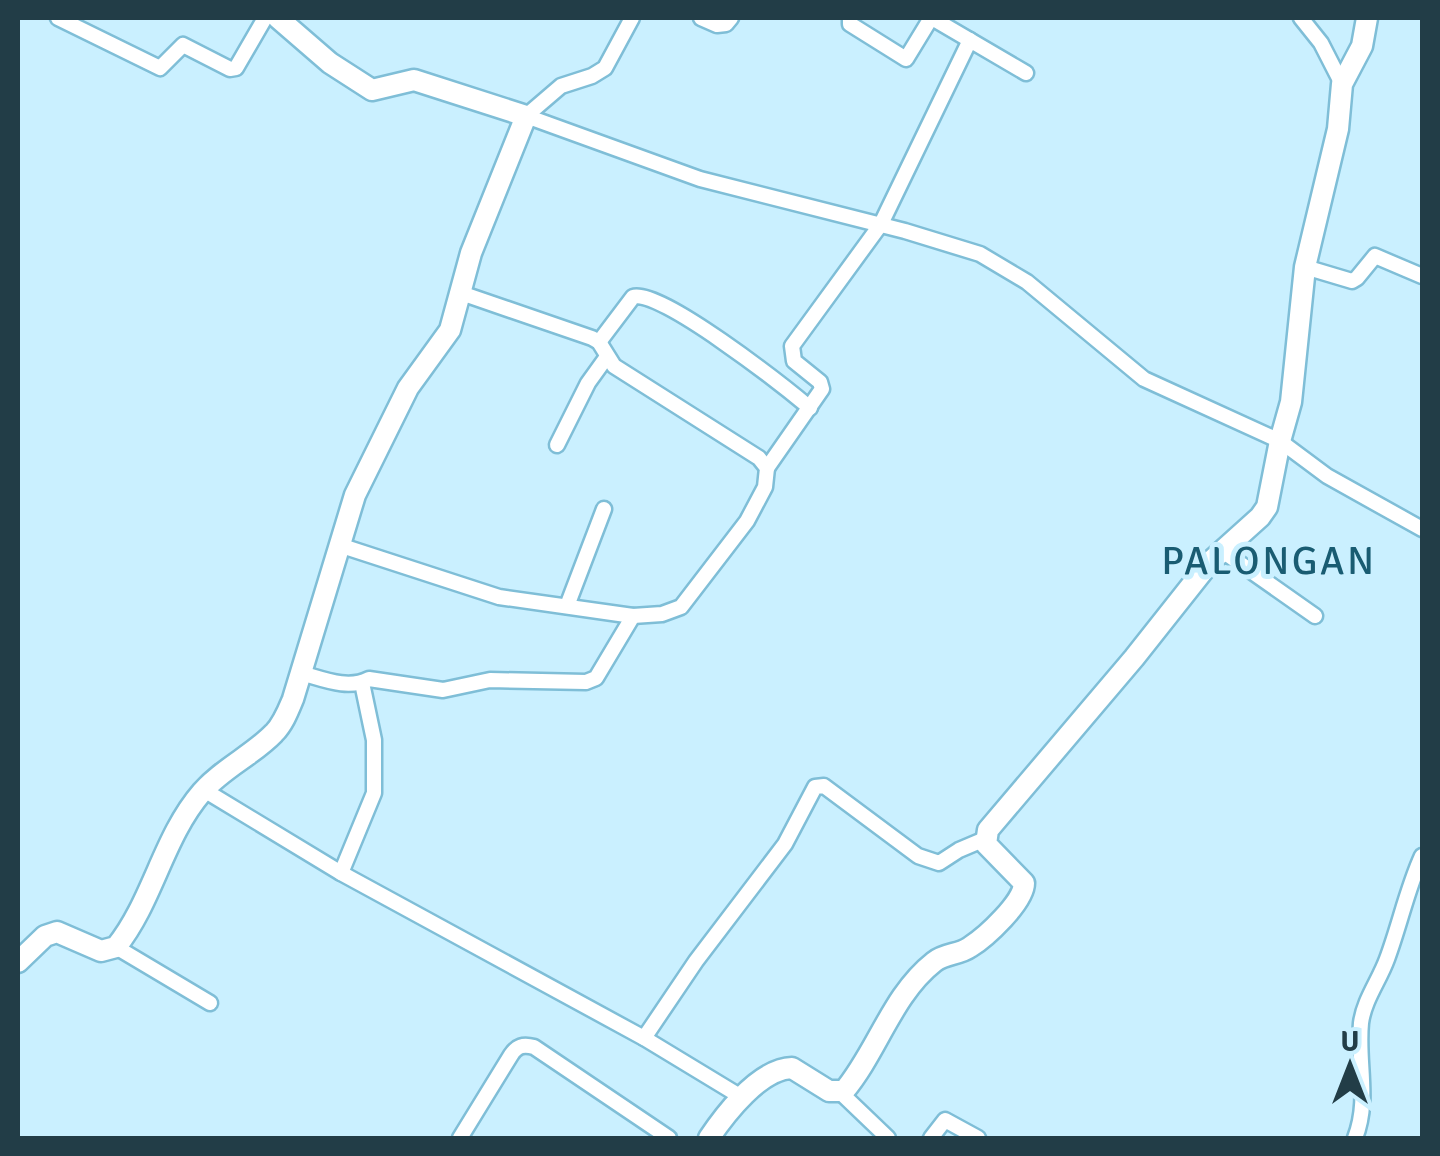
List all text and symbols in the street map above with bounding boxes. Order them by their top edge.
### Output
district label: PALONGAN [1161,536,1377,586]
north arrow [1300,1016,1400,1116]
text: U [1341,1025,1359,1059]

